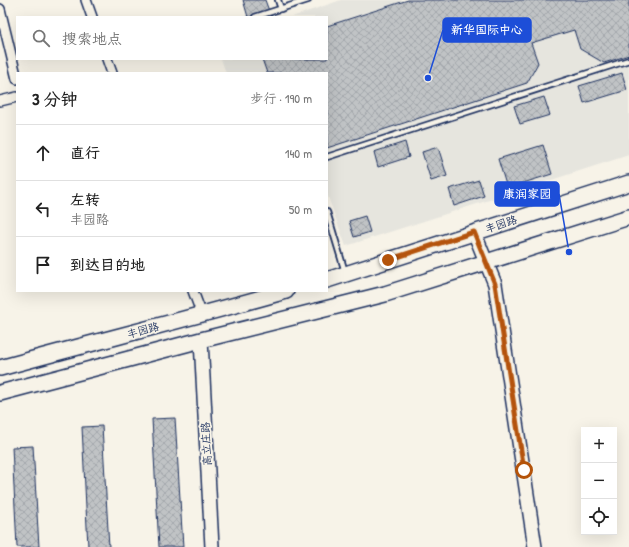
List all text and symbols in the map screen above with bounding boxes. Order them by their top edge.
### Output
search box [16,16,328,60]
callout: 新华国际中心 [443,18,531,42]
text: 新华国际中心 [451,21,523,38]
icon: search [30,27,52,49]
text: 搜索地点 [62,28,122,49]
text: 3 分钟 [32,87,78,110]
text: 步行 · 190 m [250,89,312,107]
icon: ahead [32,142,54,164]
text: 直行 [70,142,100,163]
text: 140 m [285,144,312,162]
callout: 康润家园 [495,182,559,206]
text: 康润家园 [503,185,551,202]
text: 左转 [70,189,100,210]
icon: left [32,198,54,220]
text: 50 m [289,200,312,218]
text: 丰园路 [70,210,109,228]
street label: 丰园路 [483,212,519,236]
route end [379,251,397,269]
icon: arrive [32,254,54,276]
text: 到达目的地 [70,254,145,275]
street label: 丰园路 [125,319,161,341]
street label: 高立庄路 [198,422,214,466]
map controls [581,427,617,535]
button: + [581,427,617,463]
route start [515,461,533,479]
button: − [581,463,617,499]
button: locate [581,499,617,535]

